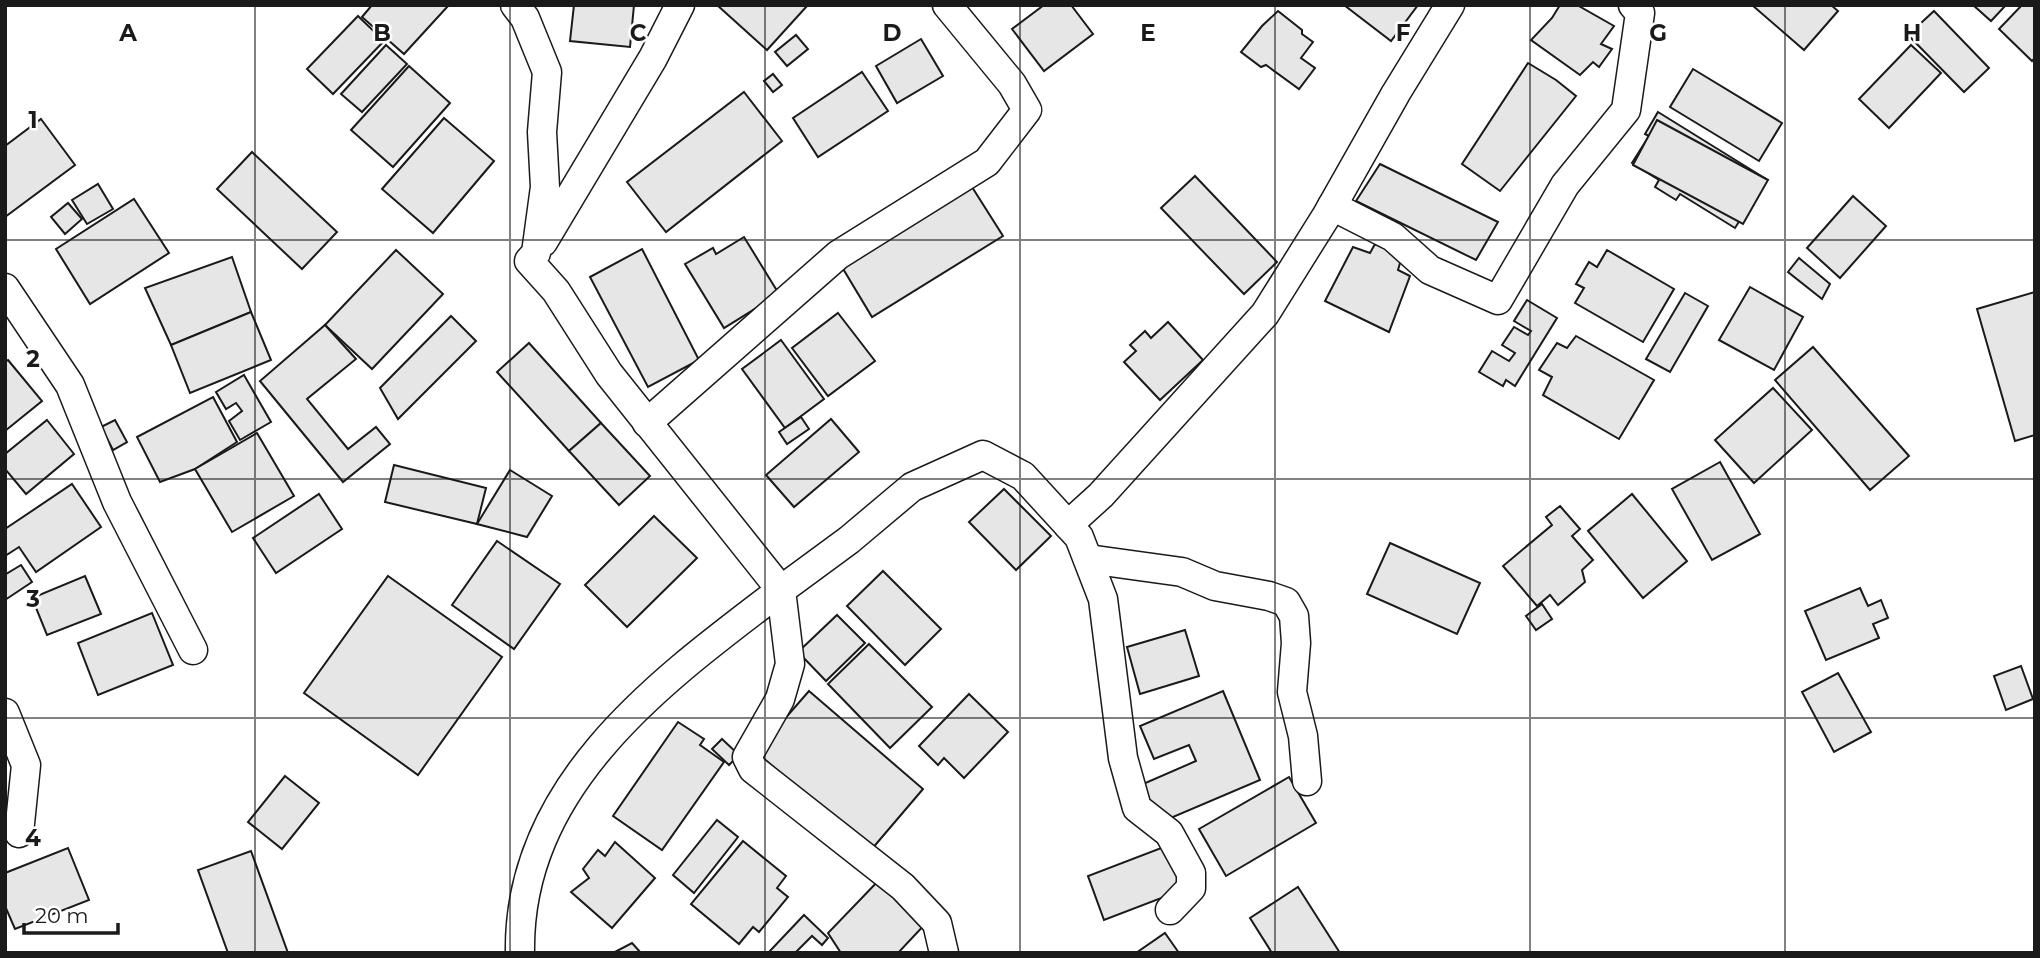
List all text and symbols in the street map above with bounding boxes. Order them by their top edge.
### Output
text: A [118,19,137,47]
text: B [373,19,391,47]
text: C [630,19,647,47]
text: D [883,19,902,47]
text: E [1140,19,1156,47]
text: F [1396,19,1411,47]
text: G [1649,19,1667,47]
text: H [1903,19,1921,47]
text: 1 [28,106,38,134]
text: 2 [26,345,40,373]
text: 3 [25,585,40,613]
text: 4 [25,824,41,852]
scale bar [24,892,119,936]
text: 20 m [35,903,89,928]

